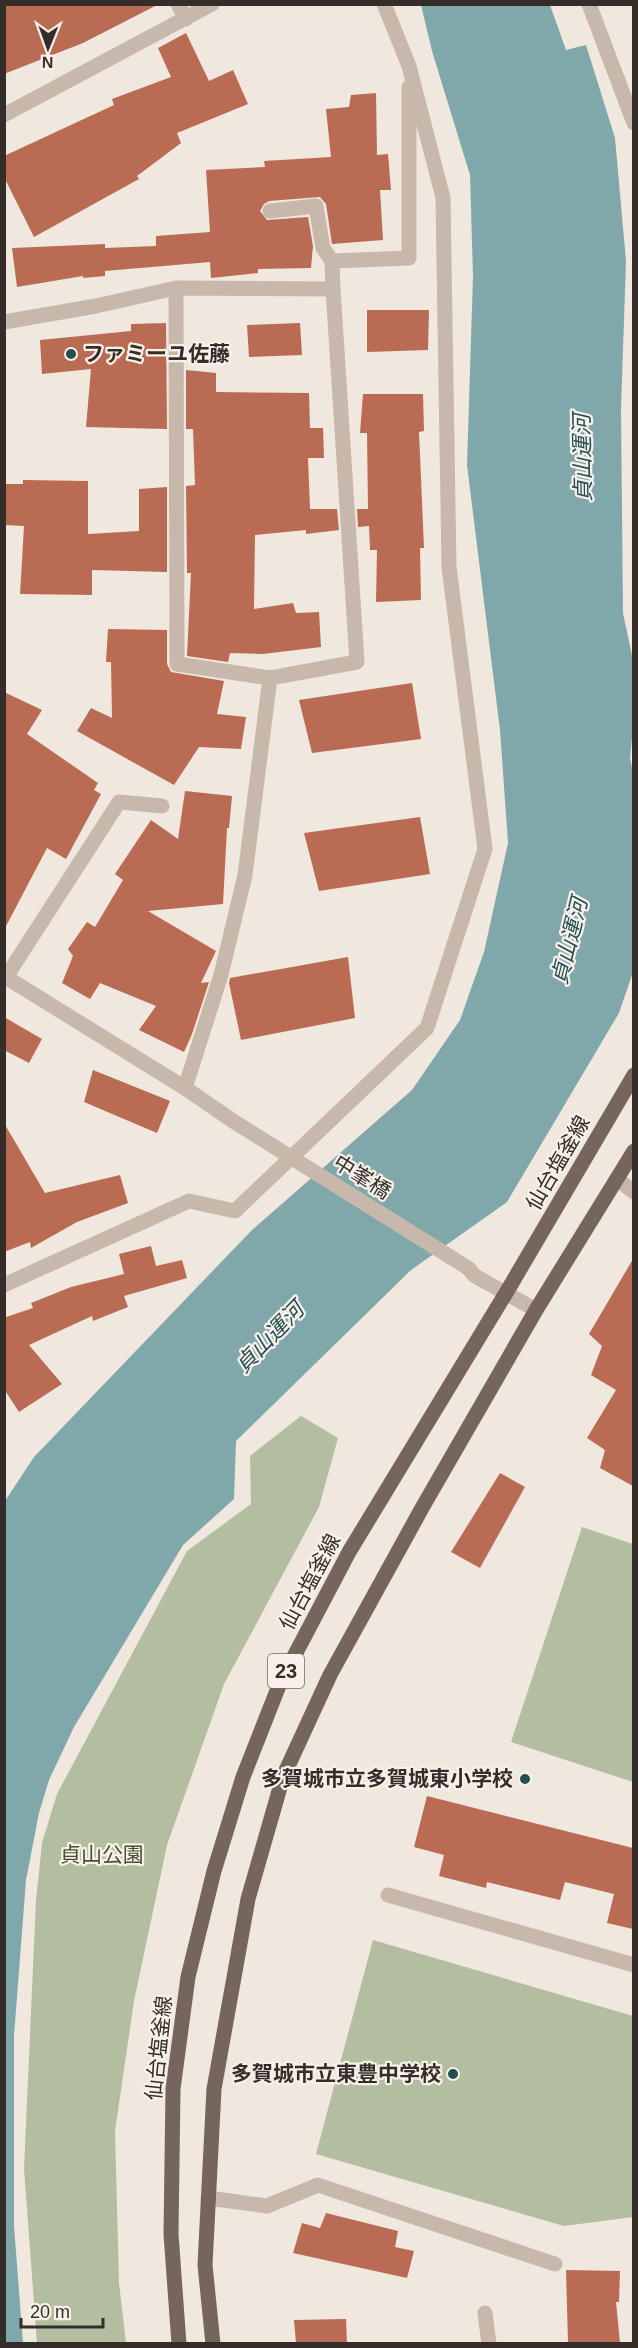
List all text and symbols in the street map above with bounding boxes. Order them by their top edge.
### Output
north arrow [18,18,78,78]
text: N [42,54,54,71]
place label: ファミーユ佐藤 [83,342,230,365]
marker: ファミーユ佐藤 [64,347,78,361]
water label: 貞山運河 [569,410,596,502]
water label: 貞山運河 [547,892,593,987]
street label: 仙台塩釜線 [521,1112,594,1214]
street label: 中峯橋 [329,1150,395,1203]
water label: 貞山運河 [230,1294,312,1378]
street label: 仙台塩釜線 [275,1530,344,1634]
road number: 23 [268,1654,304,1688]
place label: 多賀城市立多賀城東小学校 [261,1767,513,1790]
marker: 多賀城市立多賀城東小学校 [518,1772,532,1786]
park label: 貞山公園 [60,1843,144,1866]
street label: 仙台塩釜線 [142,1995,175,2101]
place label: 多賀城市立東豊中学校 [231,2062,441,2085]
marker: 多賀城市立東豊中学校 [446,2067,460,2081]
scale bar [21,2291,104,2329]
text: 20 m [30,2302,70,2322]

